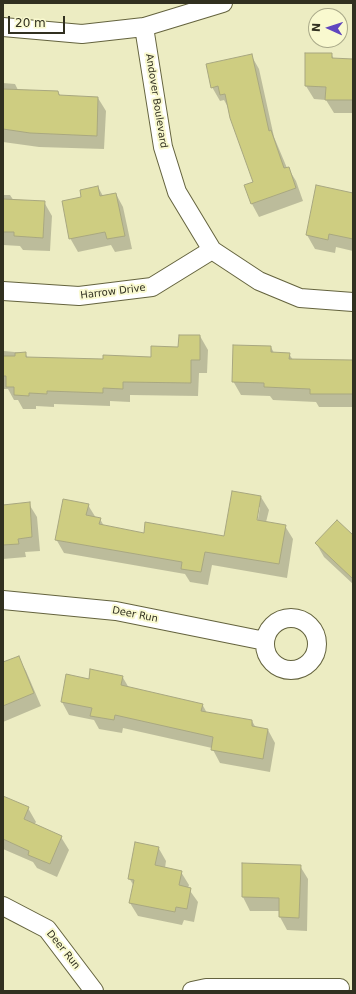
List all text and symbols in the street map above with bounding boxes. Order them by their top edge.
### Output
scale bar [10,8,67,34]
north arrow [308,8,348,48]
text: 20 m [15,16,46,30]
text: N [310,22,323,32]
street label: Andover Boulevard [143,53,169,149]
street label: Harrow Drive [80,282,146,302]
street label: Deer Run [111,605,159,625]
street label: Deer Run [44,928,82,972]

